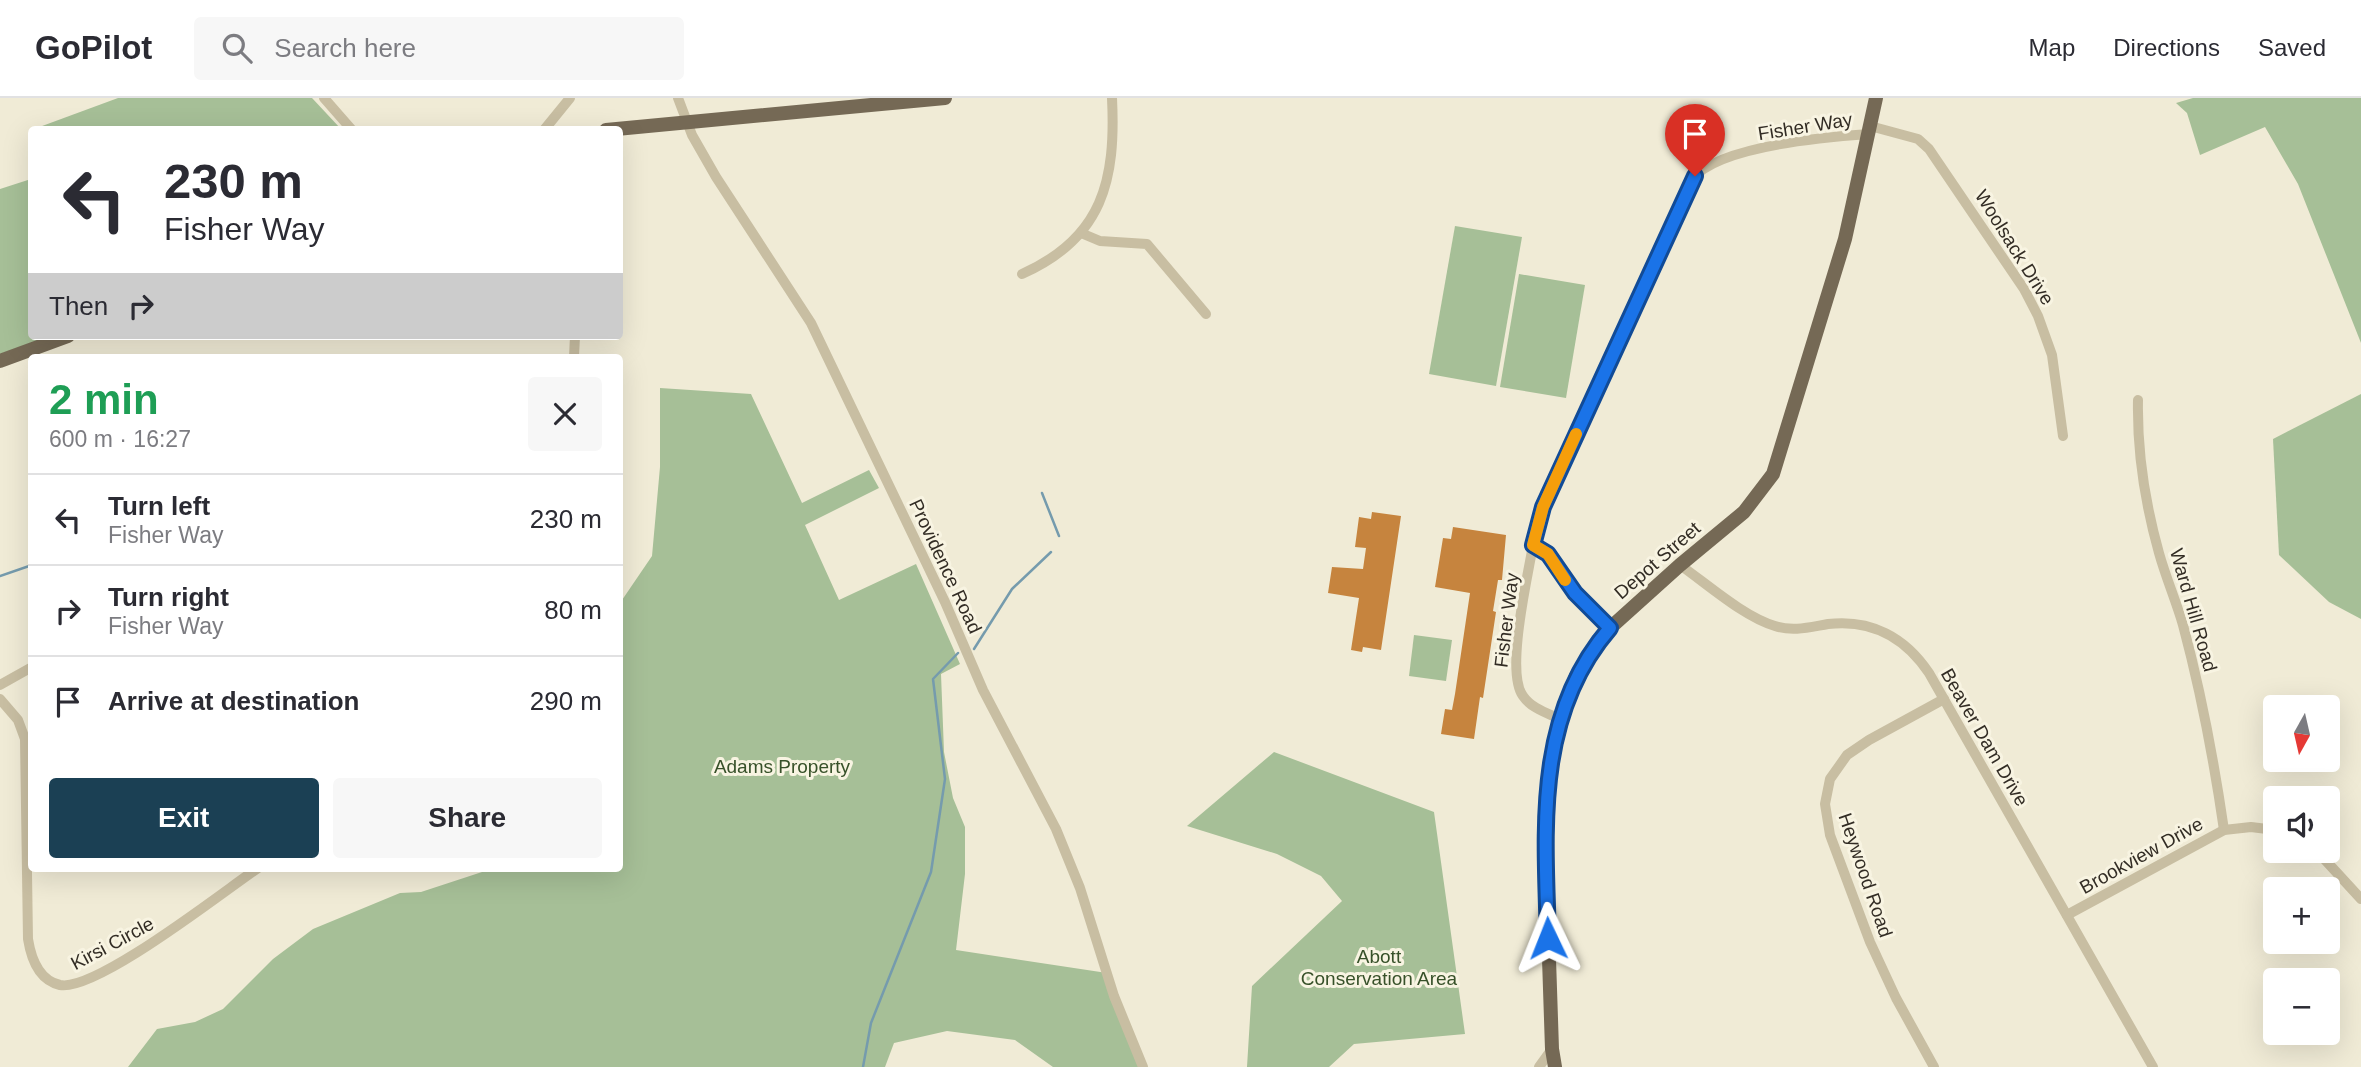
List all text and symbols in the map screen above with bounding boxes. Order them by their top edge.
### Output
search box [194,17,684,80]
text: GoPilot [35,29,152,66]
icon: search [218,29,256,67]
text: Search here [274,33,416,63]
text: Map [2029,34,2075,61]
text: Directions [2113,34,2220,61]
text: Saved [2258,34,2326,61]
pin [1665,104,1725,176]
street label: Fisher Way [1756,109,1854,144]
icon: arrive [1676,115,1714,153]
icon: left [49,154,140,245]
text: 230 m [164,154,303,208]
street label: Woolsack Drive [1971,186,2058,309]
text: Fisher Way [164,211,325,247]
icon: right [122,287,160,325]
text: Then [49,291,108,321]
text: 2 min [49,376,159,423]
button: close [528,377,602,451]
text: 600 m · 16:27 [49,426,191,452]
text: Turn left [108,491,210,521]
street label: Providence Road [905,496,986,637]
icon: left [49,501,87,539]
text: 230 m [530,504,602,534]
street label: Depot Street [1610,517,1705,603]
text: Fisher Way [108,522,223,548]
street label: Ward Hill Road [2166,546,2221,674]
street label: Fisher Way [1490,571,1523,669]
text: Turn right [108,582,229,612]
icon: right [49,592,87,630]
text: 80 m [544,595,602,625]
text: Fisher Way [108,613,223,639]
street label: Beaver Dam Drive [1937,665,2032,810]
icon: arrive [49,683,87,721]
text: Arrive at destination [108,686,359,716]
text: 290 m [530,686,602,716]
north arrow [2263,695,2340,772]
map controls [2263,695,2340,1045]
park label: Adams Property [714,756,851,777]
button: Exit [49,778,319,858]
button: Share [333,778,602,858]
button: sound [2263,786,2340,863]
street label: Heywood Road [1834,810,1897,940]
street label: Brookview Drive [2076,813,2206,898]
button: + [2263,877,2340,954]
position arrow [1511,901,1585,975]
street label: Kirsi Circle [67,913,157,974]
park label: Abott Conservation Area [1301,946,1458,989]
button: − [2263,968,2340,1045]

